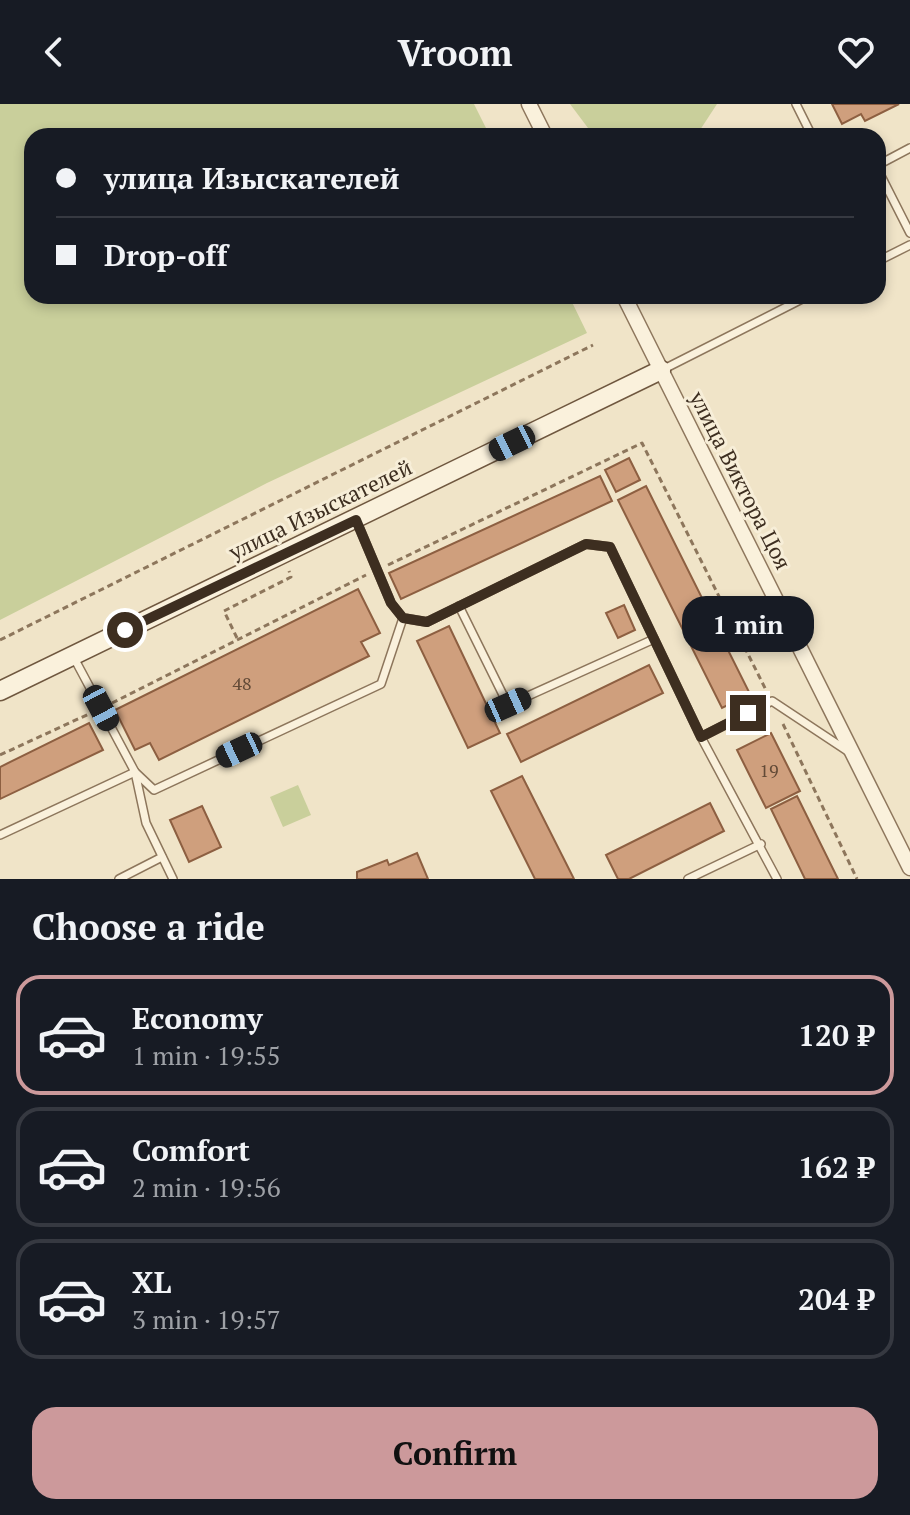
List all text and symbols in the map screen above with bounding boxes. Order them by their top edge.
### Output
text: Vroom [398,29,512,76]
icon: back [32,30,76,74]
icon: heart [834,30,878,74]
text: улица Изыскателей [104,158,400,198]
text: Drop-off [104,235,228,275]
street label: улица Виктора Цоя [683,385,798,574]
car [485,422,539,464]
street label: улица Изыскателей [223,452,416,566]
callout: 1 min [682,597,814,653]
text: 1 min [712,607,784,641]
route start [107,612,143,648]
house number: 48 [232,671,252,695]
car [79,681,123,735]
car [481,684,535,726]
route end [730,695,766,731]
car [212,729,266,771]
house number: 19 [759,758,779,782]
text: Choose a ride [32,903,265,950]
text: Economy [132,998,263,1038]
icon: car [36,999,108,1071]
text: 120 ₽ [798,1015,874,1055]
text: 1 min · 19:55 [132,1038,281,1072]
text: Comfort [132,1130,250,1170]
icon: car [36,1131,108,1203]
text: 162 ₽ [798,1147,874,1187]
text: 2 min · 19:56 [132,1170,281,1204]
text: XL [132,1262,171,1302]
icon: car [36,1263,108,1335]
text: 204 ₽ [798,1279,874,1319]
text: 3 min · 19:57 [132,1302,281,1336]
button: Confirm [32,1407,878,1499]

